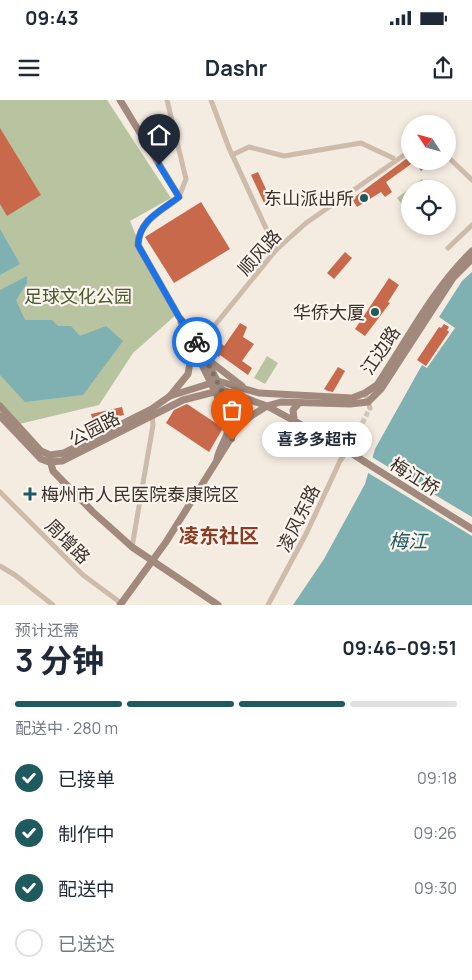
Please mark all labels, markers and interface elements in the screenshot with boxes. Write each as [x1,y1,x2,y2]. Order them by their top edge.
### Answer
text: 09:43 [25,5,78,31]
text: Dashr [205,53,267,83]
icon: menu [15,54,43,82]
icon: share [429,54,457,82]
pin [138,114,180,165]
north arrow [401,115,456,170]
map controls [401,115,456,235]
icon: home [145,121,173,149]
button: locate [401,180,456,235]
place label: 东山派出所 [264,186,354,210]
marker: 东山派出所 [358,192,370,204]
street label: 顺风路 [232,224,286,280]
park label: 足球文化公园 [24,284,132,308]
place label: 华侨大厦 [293,300,365,324]
marker: 华侨大厦 [369,306,381,318]
courier [172,317,222,367]
street label: 江边路 [355,321,405,379]
icon: bike [183,328,211,356]
pin [211,389,253,440]
icon: bag [218,396,246,424]
street label: 公园路 [64,405,124,451]
callout: 喜多多超市 [262,422,372,458]
text: 喜多多超市 [277,428,357,450]
street label: 梅江桥 [386,452,444,500]
street label: 凌风东路 [271,480,325,556]
place label: 梅州市人民医院泰康院区 [41,482,239,506]
marker: 梅州市人民医院泰康院区 [23,487,37,501]
street label: 周增路 [40,513,96,569]
district label: 凌东社区 [179,522,259,549]
water label: 梅江 [389,528,429,554]
text: 预计还需 [15,619,79,641]
text: 09:46–09:51 [342,635,457,661]
text: 3 分钟 [15,638,104,682]
text: 配送中 · 280 m [15,717,118,739]
icon: check [15,764,43,792]
text: 已接单 [58,766,115,792]
text: 09:18 [417,767,457,789]
icon: check [15,819,43,847]
text: 制作中 [58,821,115,847]
text: 09:26 [413,822,457,844]
icon: check [15,874,43,902]
text: 配送中 [58,876,115,902]
text: 09:30 [414,877,457,899]
text: 已送达 [58,931,115,957]

